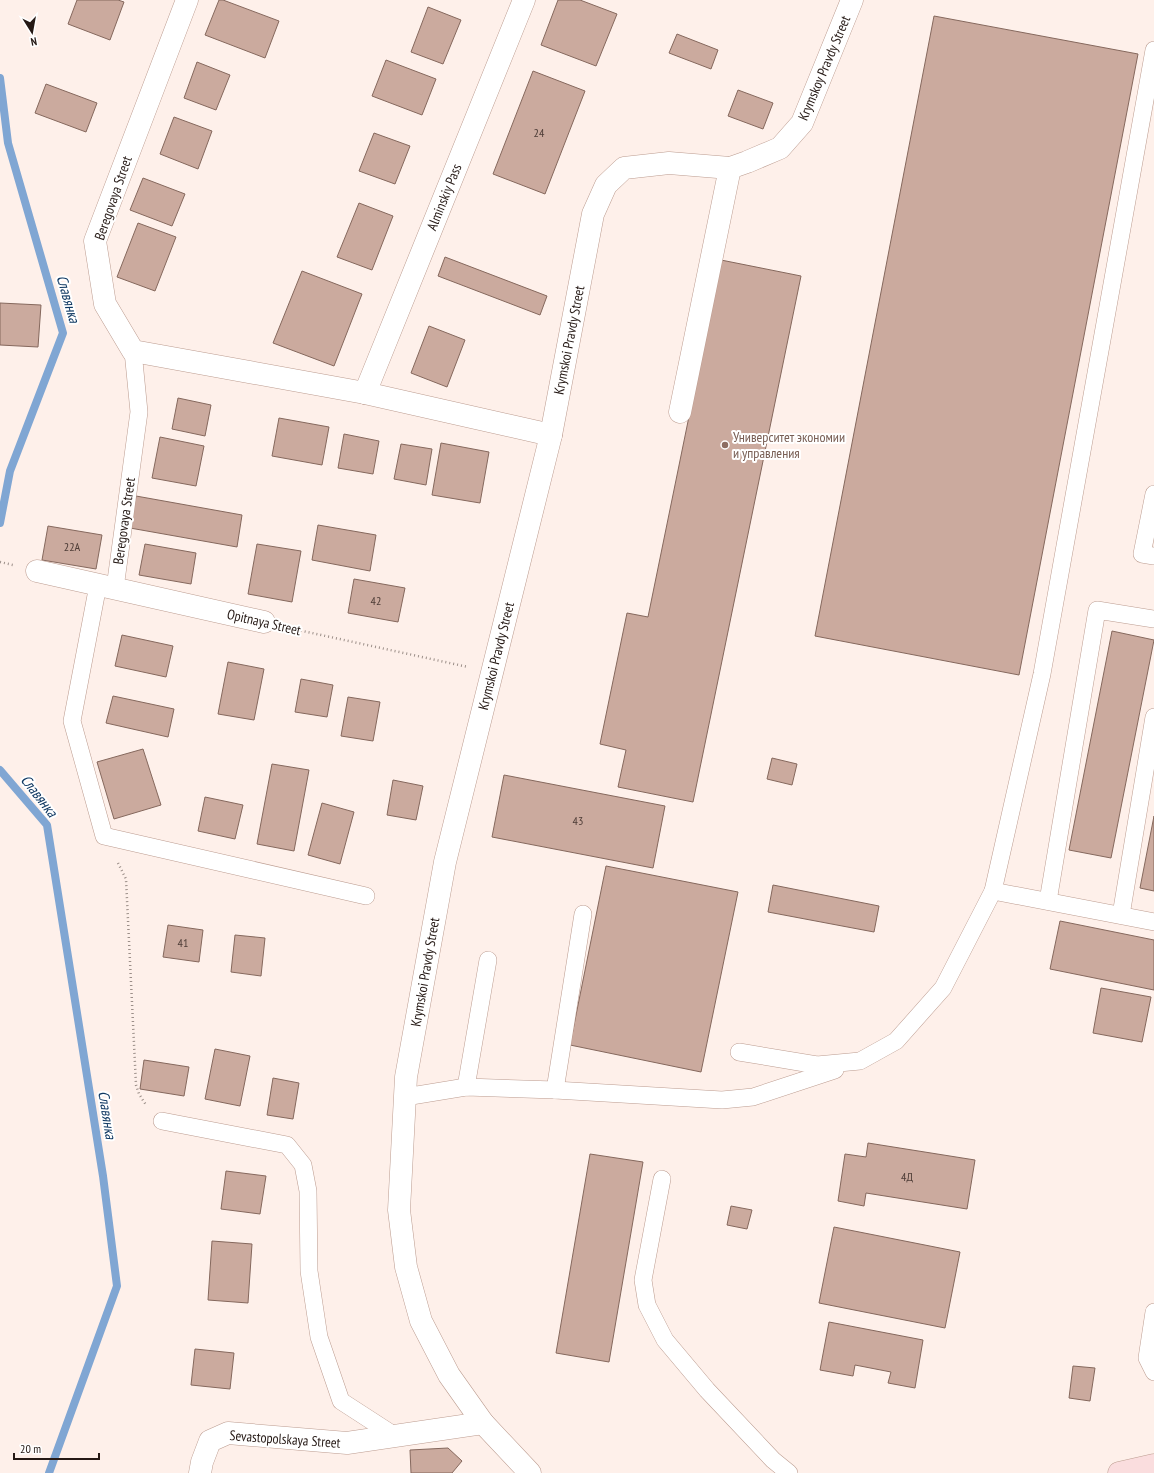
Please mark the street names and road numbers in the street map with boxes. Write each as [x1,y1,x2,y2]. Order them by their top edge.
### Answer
street label: Krymskoy Pravdy Street [794,13,854,123]
street label: Beregovaya Street [90,153,136,242]
street label: Alminskiy Pass [423,161,466,233]
street label: Krymskoi Pravdy Street [550,284,588,396]
street label: Beregovaya Street [109,476,139,566]
street label: Krymskoi Pravdy Street [474,600,518,712]
street label: Opitnaya Street [225,605,303,639]
street label: Krymskoi Pravdy Street [407,916,443,1028]
street label: Sevastopolskaya Street [229,1426,341,1452]

